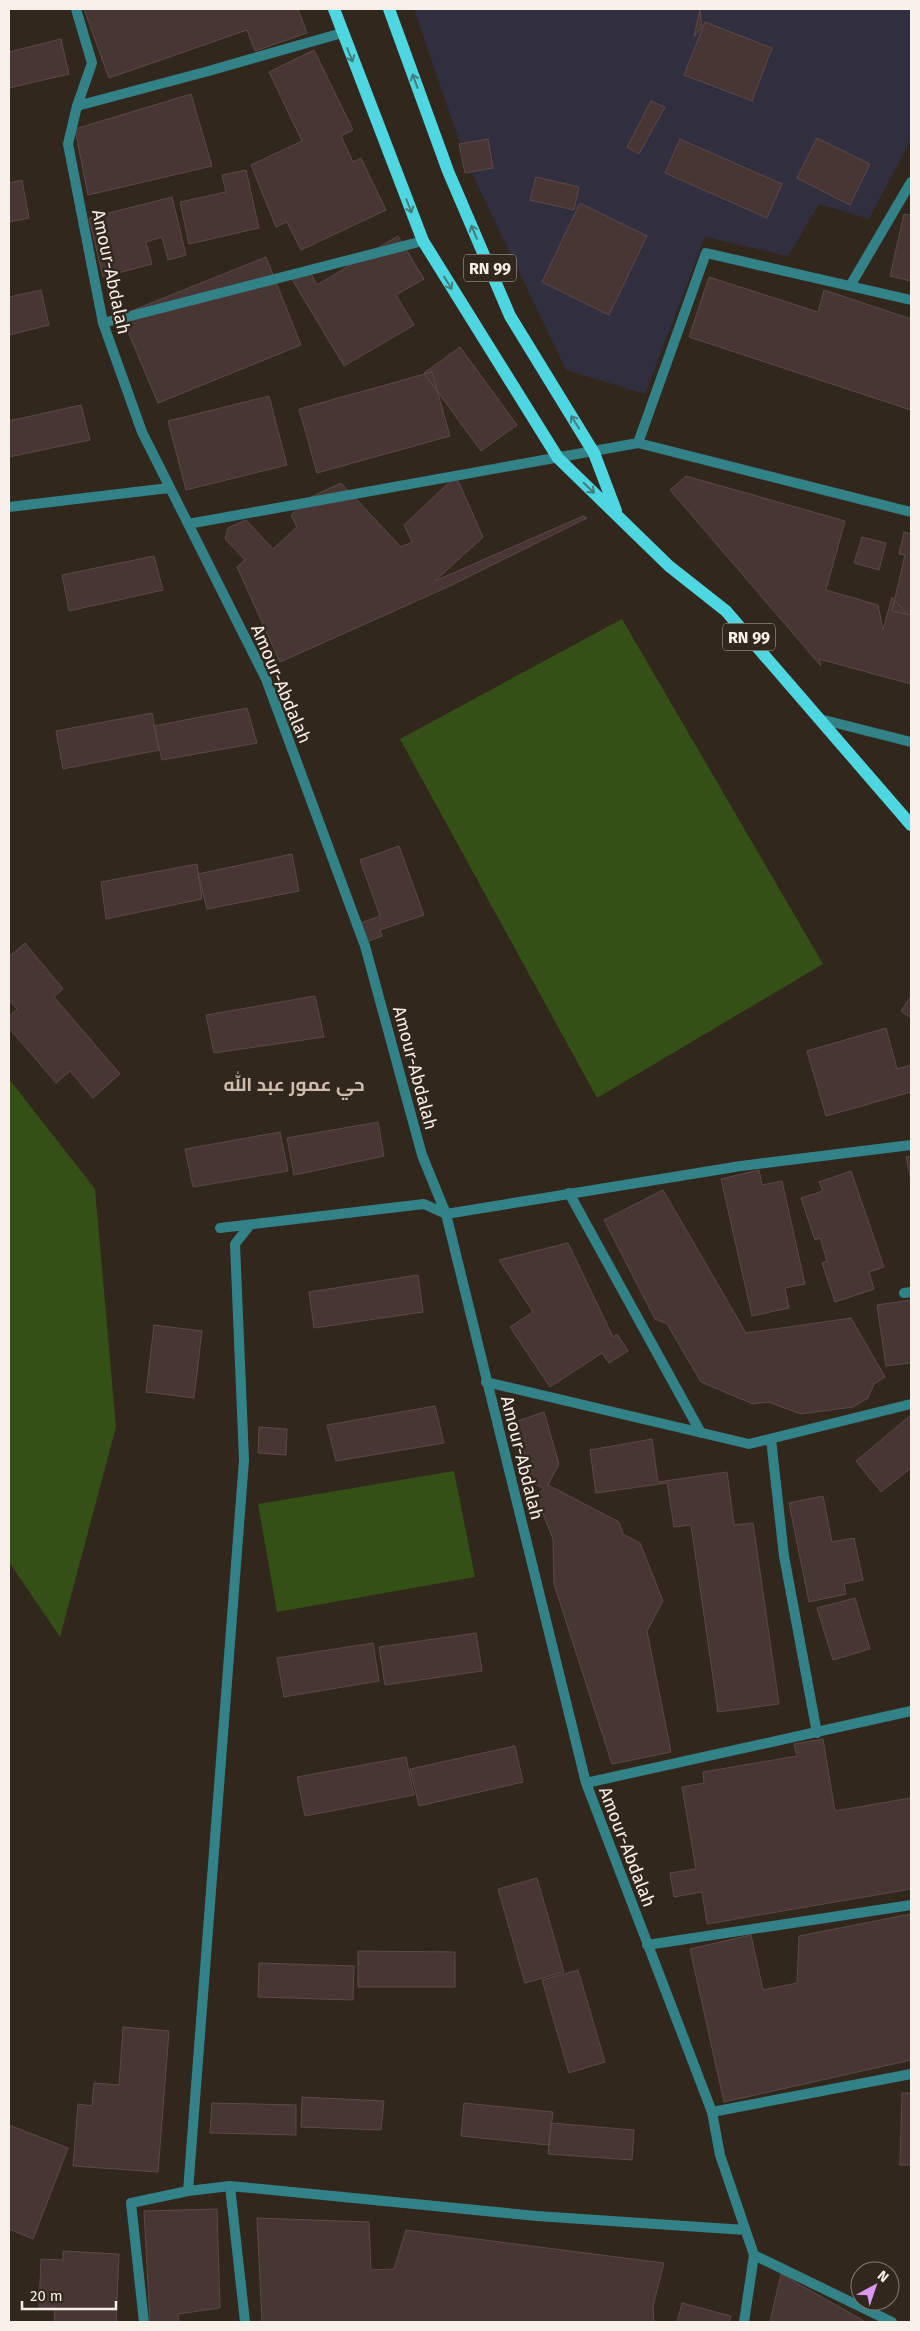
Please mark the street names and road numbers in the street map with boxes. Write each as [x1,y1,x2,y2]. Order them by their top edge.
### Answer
street label: Amour-Abdalah [87,208,135,336]
road number: RN 99 [464,254,516,282]
street label: Amour-Abdalah [246,621,316,747]
road number: RN 99 [723,624,775,650]
street label: Amour-Abdalah [388,1004,442,1132]
street label: Amour-Abdalah [496,1394,548,1522]
street label: Amour-Abdalah [594,1784,660,1910]

